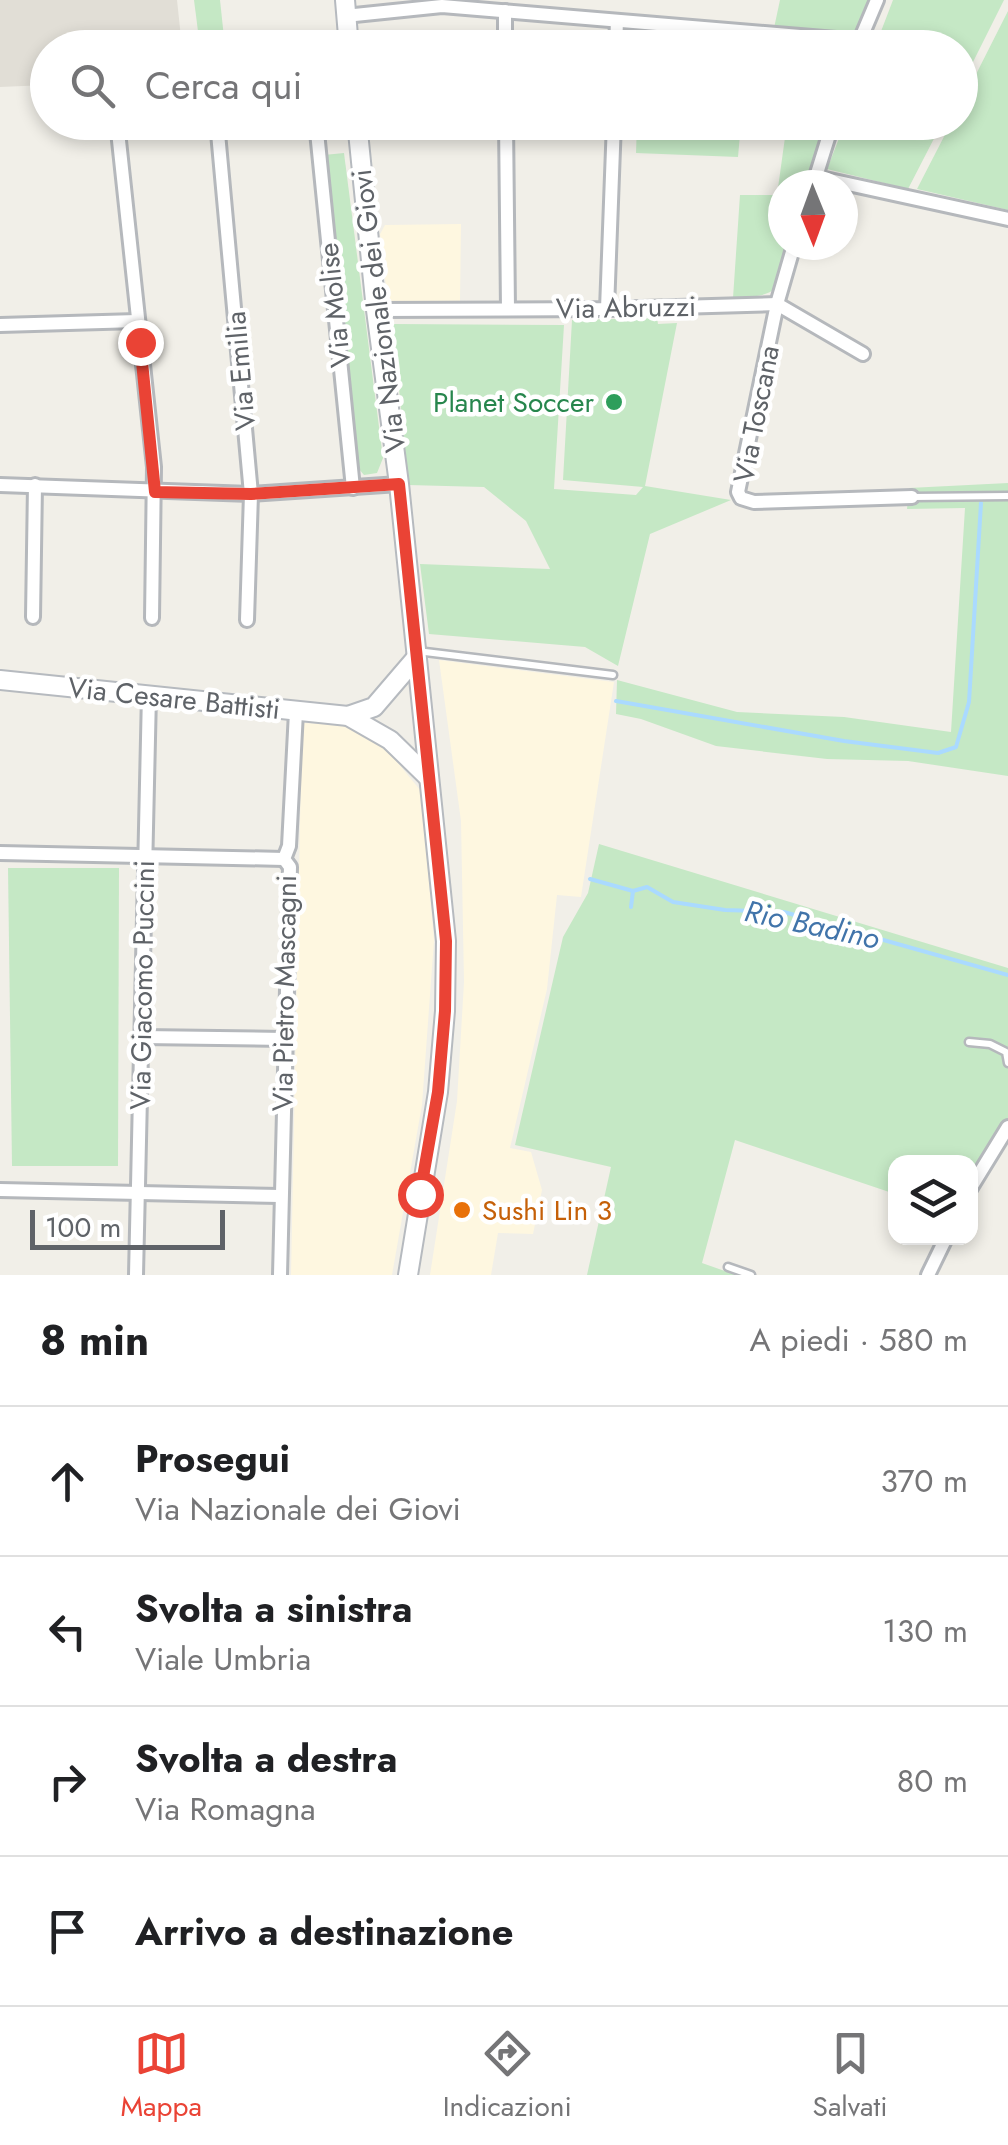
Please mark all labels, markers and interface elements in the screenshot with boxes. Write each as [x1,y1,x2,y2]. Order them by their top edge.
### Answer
search box [30,30,978,140]
icon: search [65,58,120,113]
text: Cerca qui [145,58,302,113]
street label: Via Nazionale dei Giovi [341,167,416,455]
north arrow [768,170,858,260]
street label: Via Molise [308,241,361,369]
street label: Via Abruzzi [556,286,696,329]
street label: Via Emilia [215,310,266,432]
route end [118,320,164,366]
street label: Via Toscana [723,342,790,486]
place label: Planet Soccer [433,382,594,423]
marker: Planet Soccer [603,391,625,413]
street label: Via Cesare Battisti [66,667,282,730]
street label: Via Giacomo Puccini [120,860,165,1110]
street label: Via Pietro Mascagni [262,874,307,1112]
water label: Rio Badino [741,889,884,960]
map controls [888,1155,978,1245]
button: layers [888,1155,978,1245]
route start [398,1172,444,1218]
place label: Sushi Lin 3 [482,1190,612,1231]
marker: Sushi Lin 3 [451,1199,473,1221]
scale bar [30,1205,225,1250]
text: 100 m [45,1207,121,1248]
text: 8 min [40,1310,149,1371]
text: A piedi · 580 m [750,1317,968,1363]
text: Prosegui [135,1431,290,1486]
icon: ahead [40,1454,95,1509]
text: 370 m [880,1458,968,1504]
text: Via Nazionale dei Giovi [135,1486,461,1532]
text: Svolta a sinistra [135,1581,412,1636]
icon: left [40,1604,95,1659]
text: 130 m [882,1608,968,1654]
text: Viale Umbria [135,1636,311,1682]
text: Svolta a destra [135,1731,397,1786]
icon: right [40,1754,95,1809]
text: 80 m [897,1758,968,1804]
text: Via Romagna [135,1786,316,1832]
icon: arrive [40,1904,95,1959]
text: Arrivo a destinazione [135,1904,514,1959]
tab: Mappa [120,2026,202,2127]
tab: Indicazioni [443,2026,572,2127]
tab: Salvati [813,2026,888,2127]

